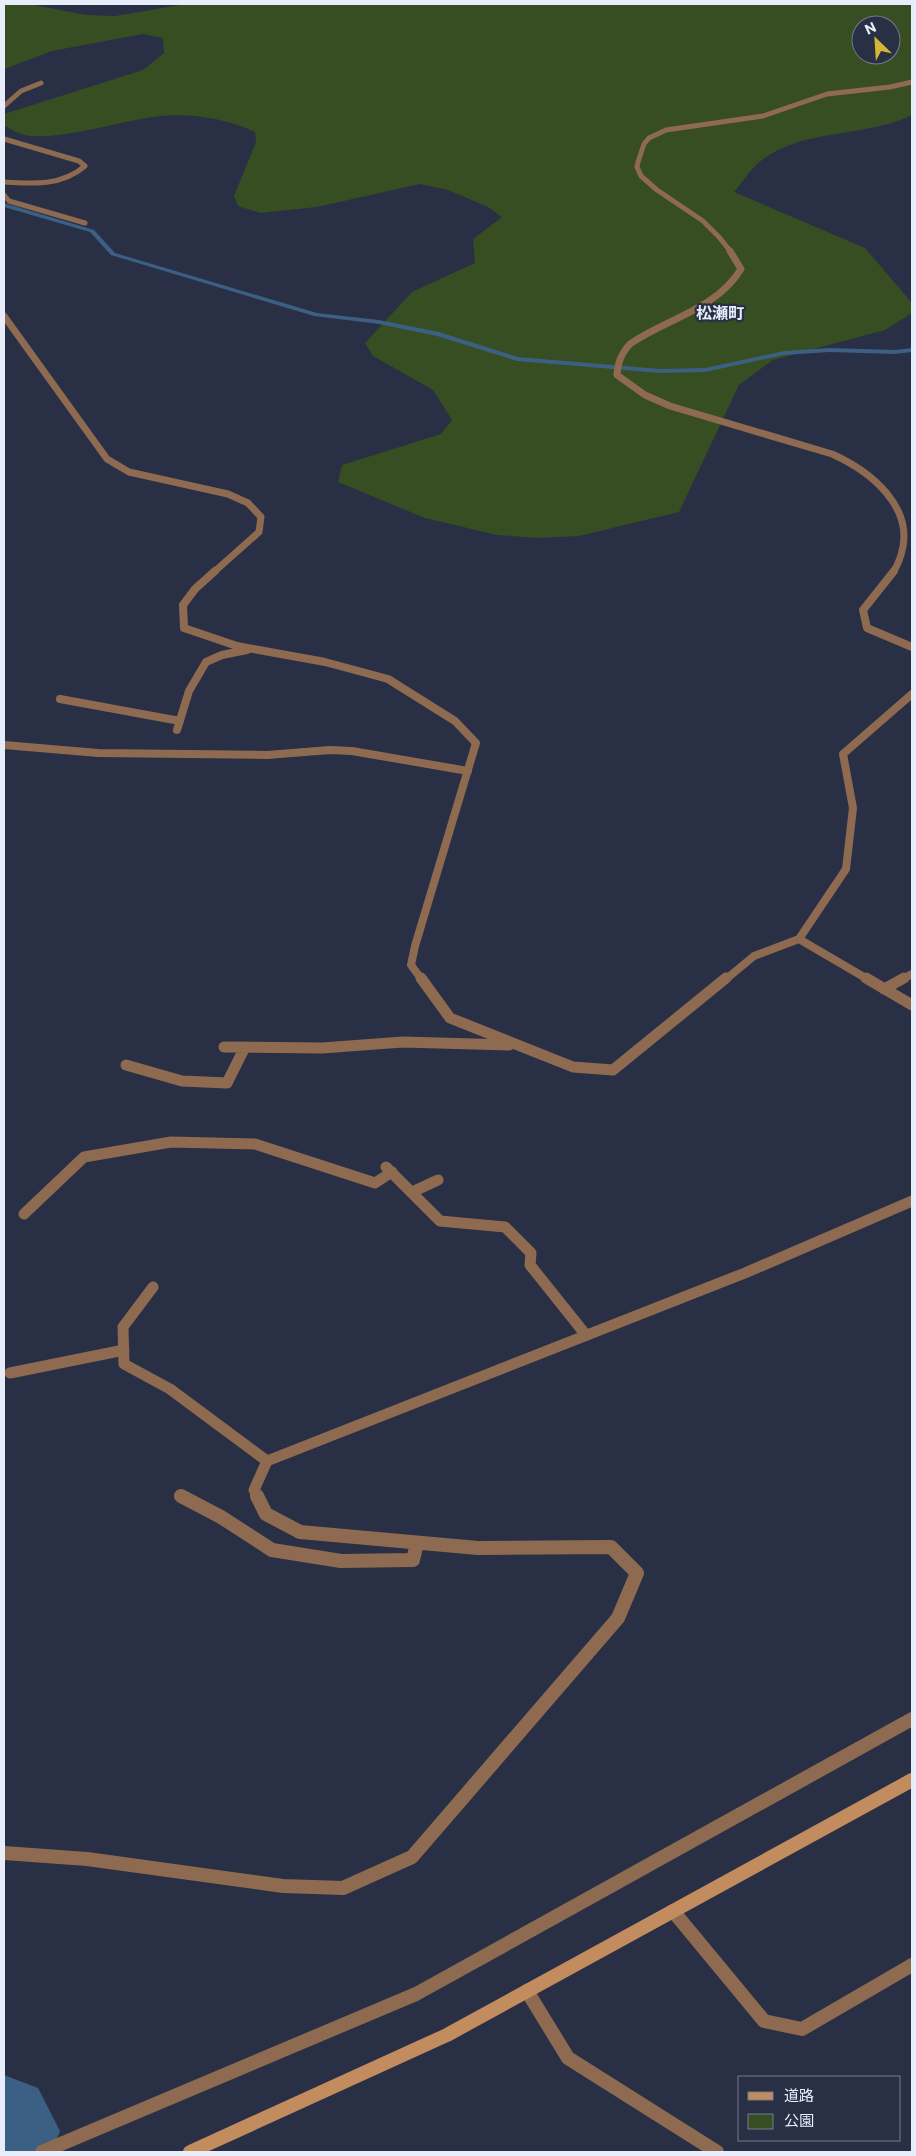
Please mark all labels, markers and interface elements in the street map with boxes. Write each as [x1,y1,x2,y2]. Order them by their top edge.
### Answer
north arrow [851,15,901,65]
text: N [862,18,879,38]
district label: 松瀬町 [696,303,744,322]
legend [738,2076,901,2141]
text: 道路 [784,2086,814,2104]
text: 公園 [784,2111,814,2129]

